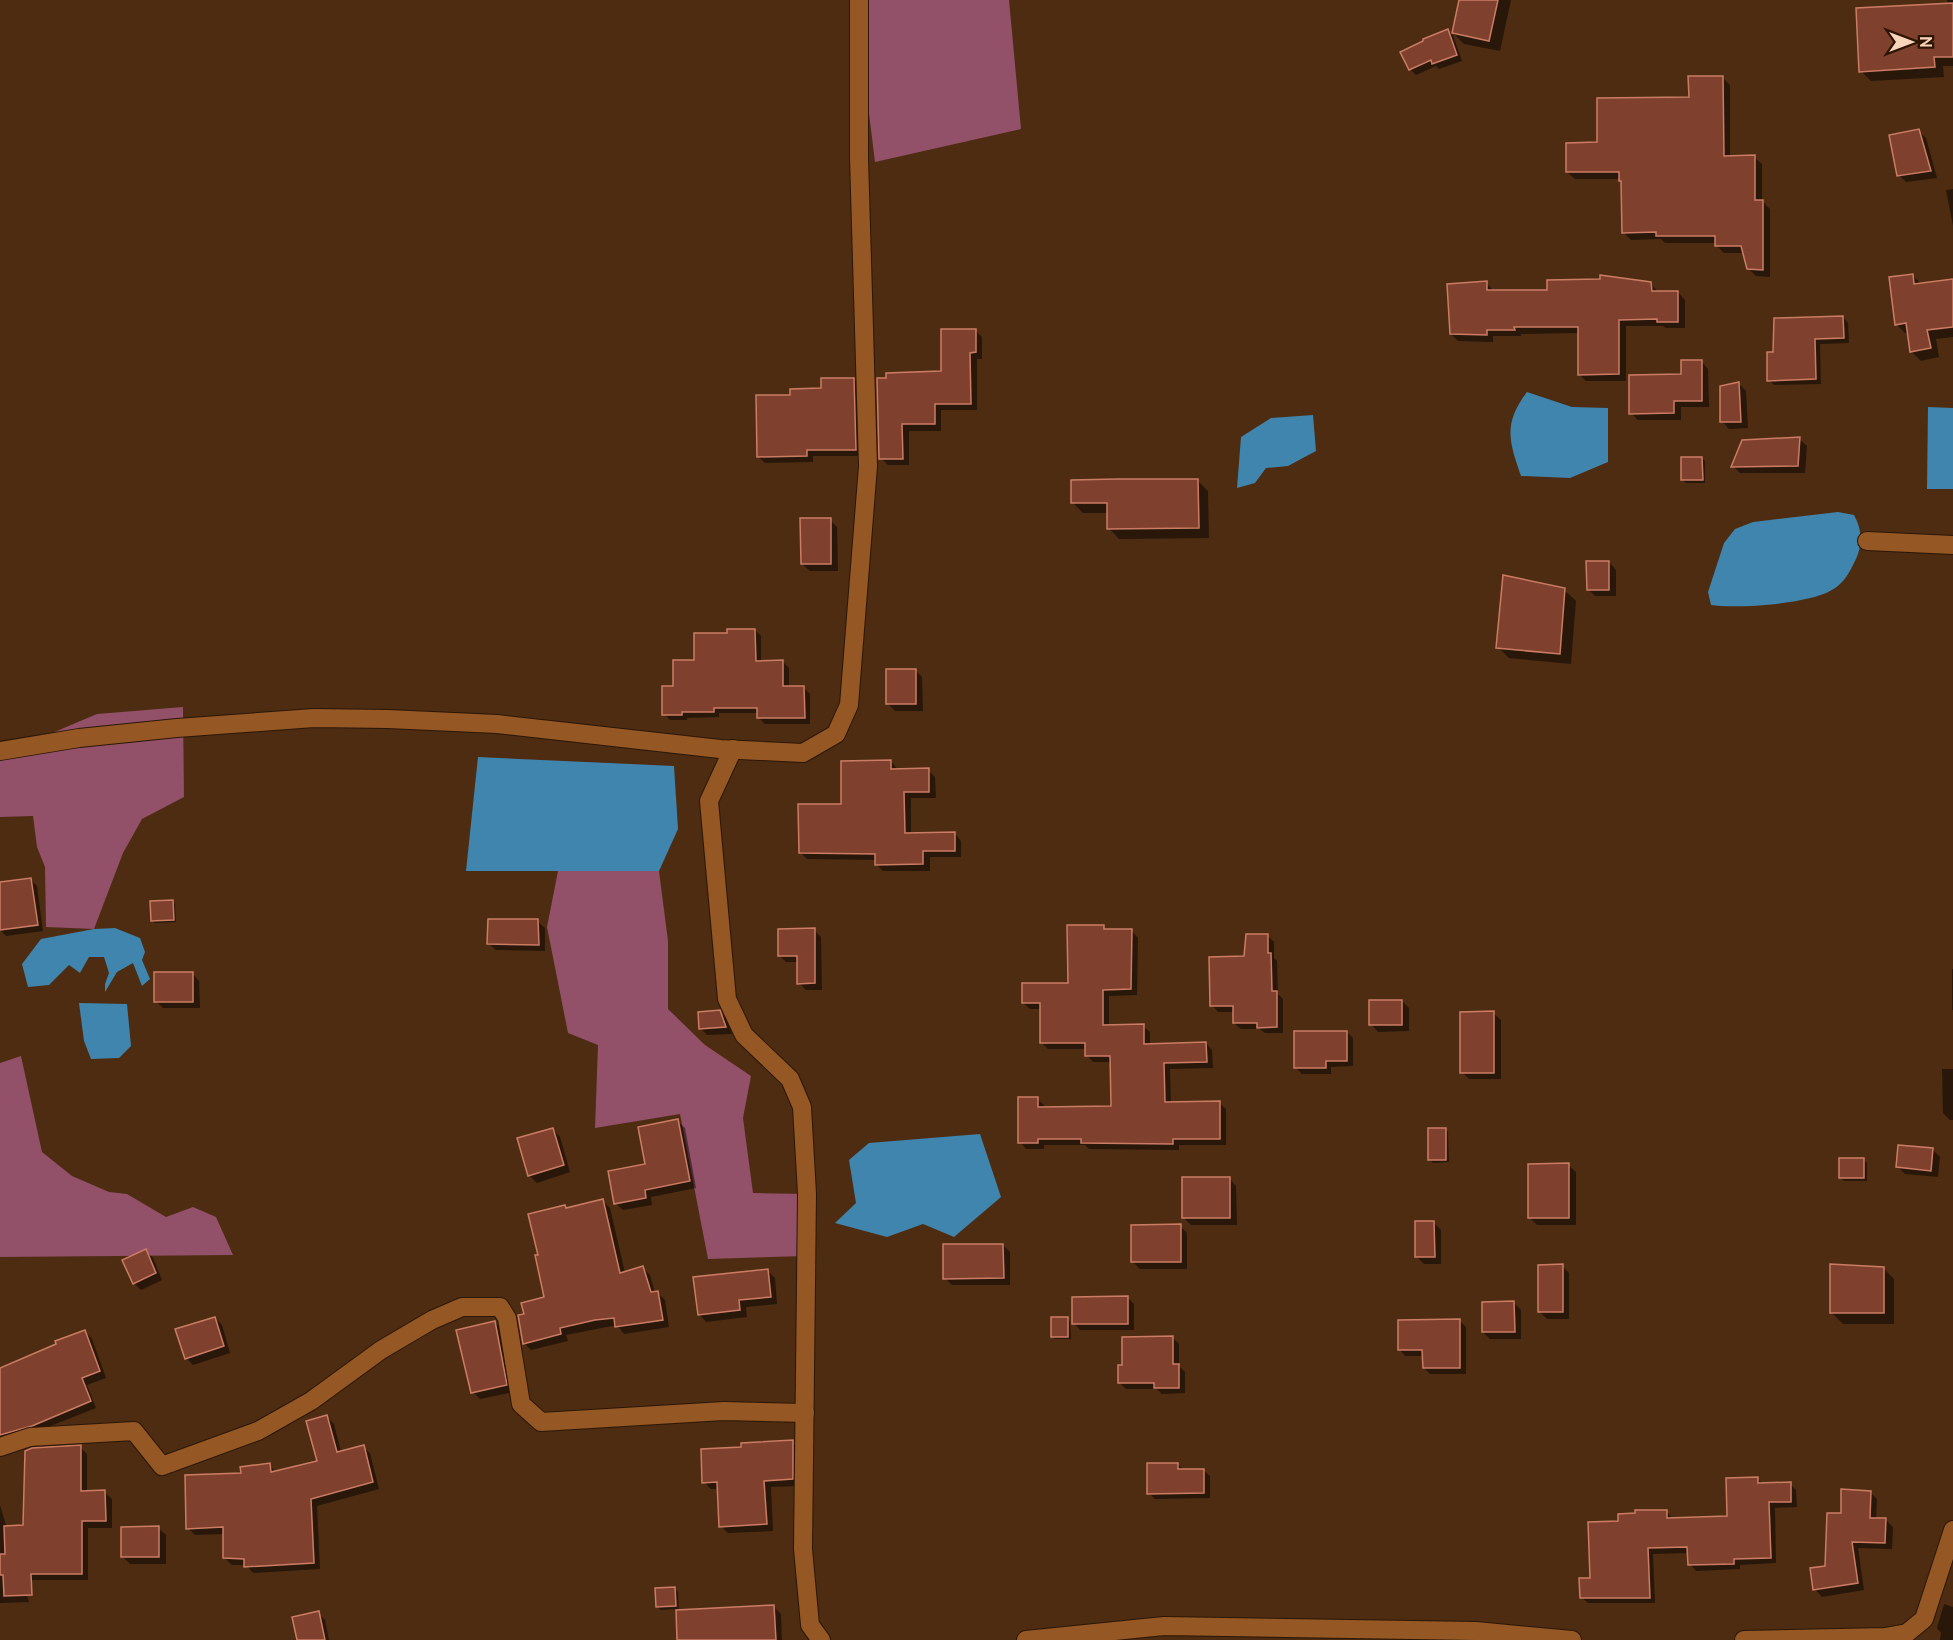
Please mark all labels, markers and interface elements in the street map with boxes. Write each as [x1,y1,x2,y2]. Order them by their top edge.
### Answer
north arrow [1881,12,1941,72]
text: N [1917,36,1935,48]

